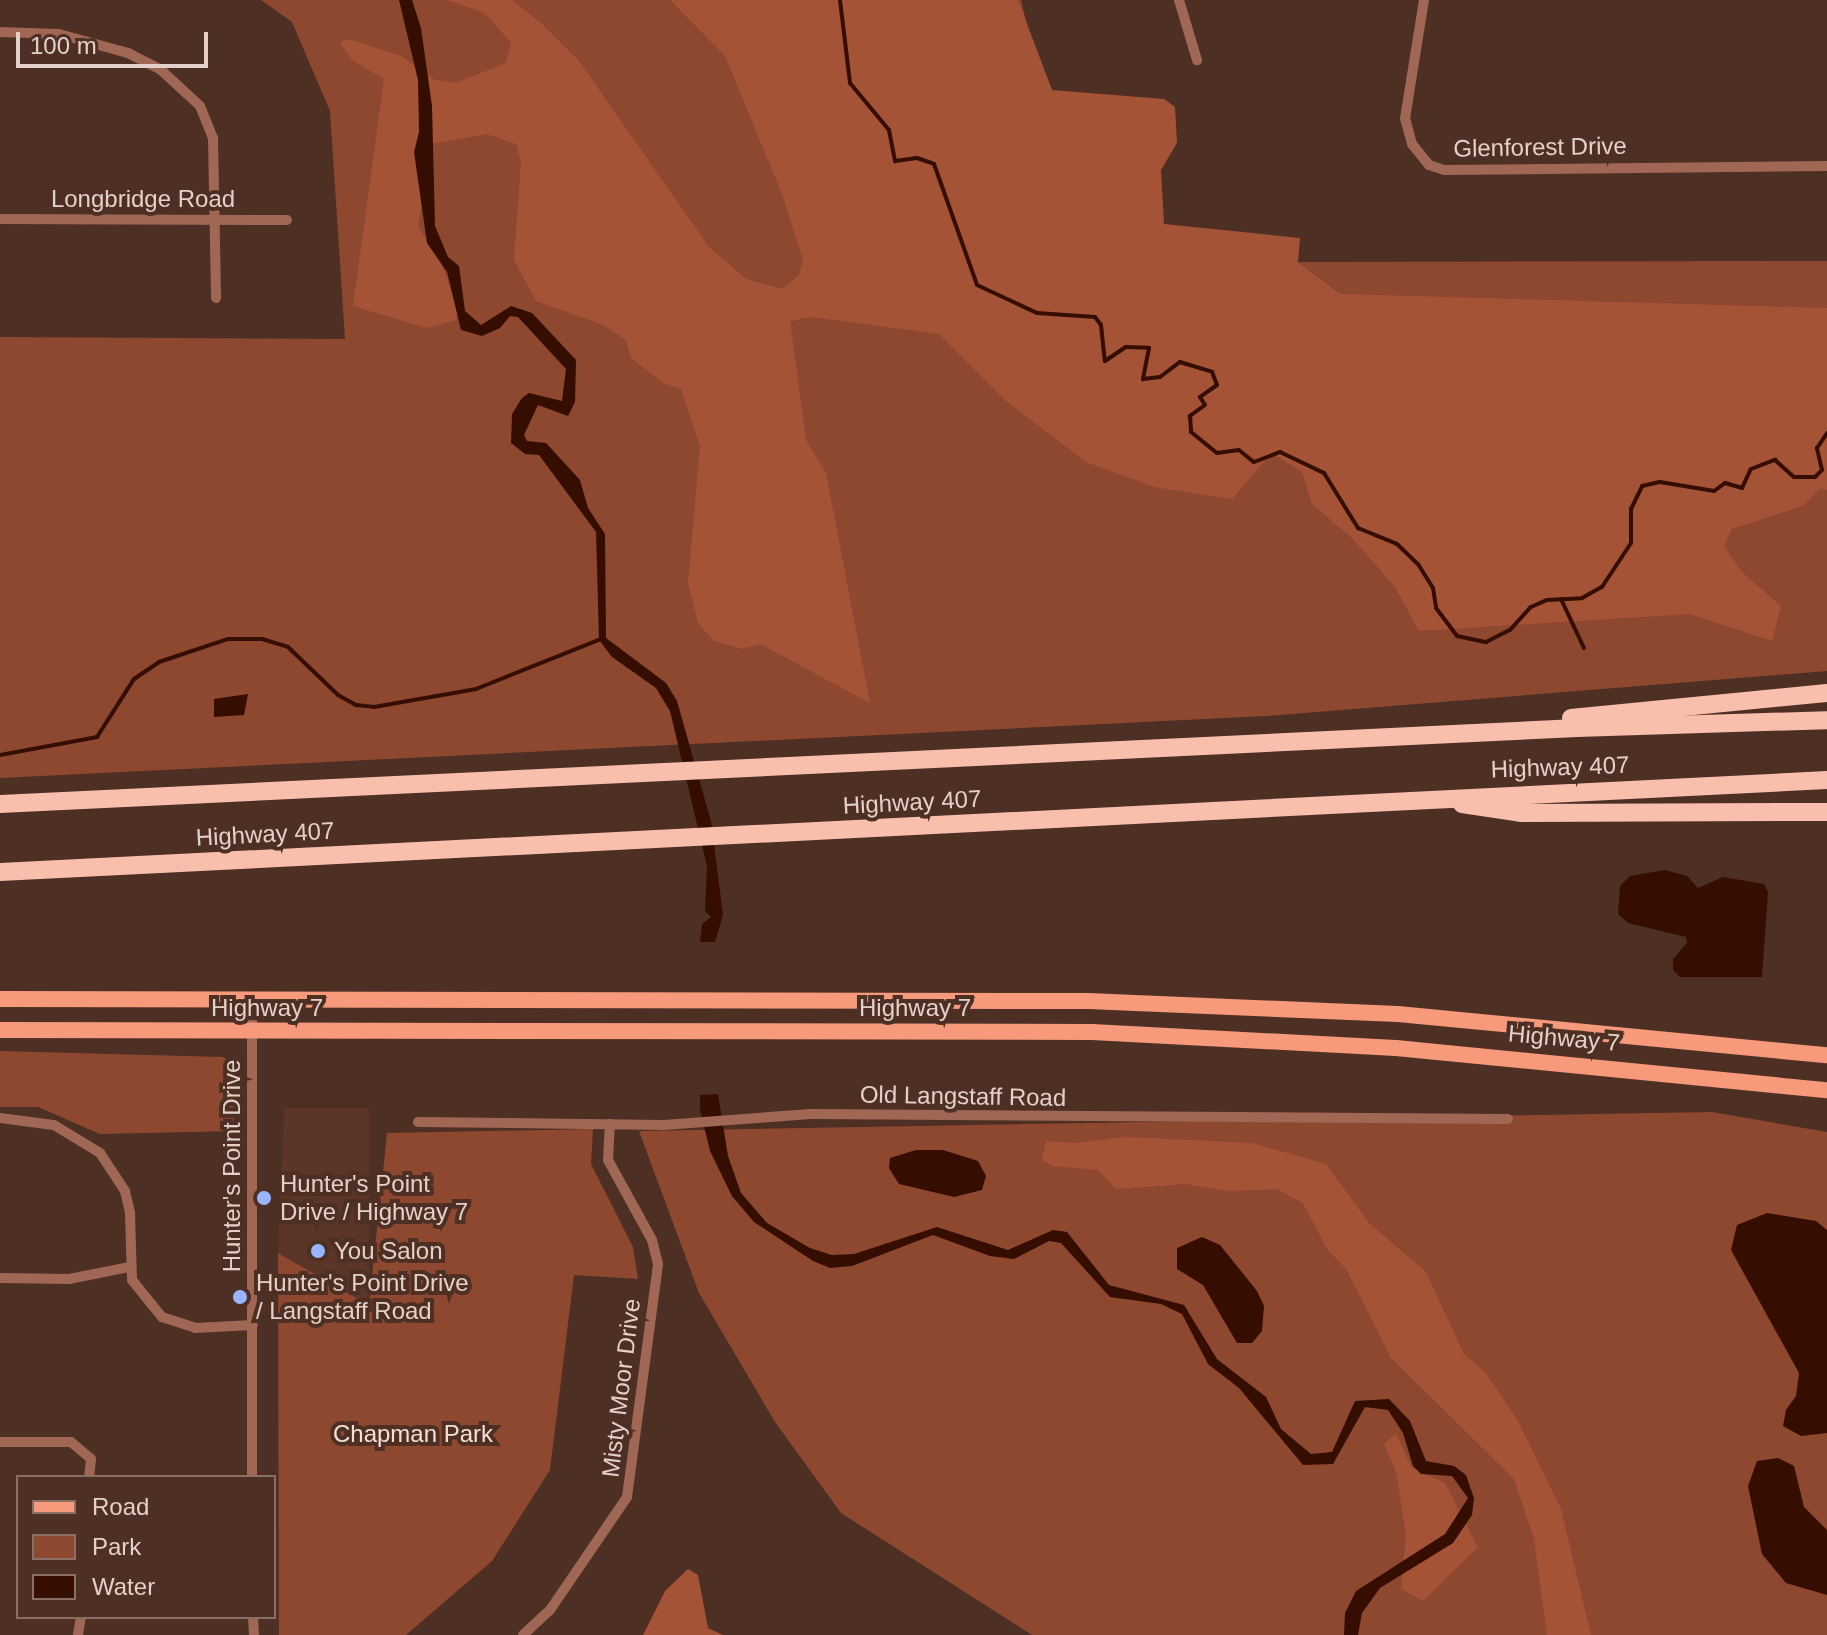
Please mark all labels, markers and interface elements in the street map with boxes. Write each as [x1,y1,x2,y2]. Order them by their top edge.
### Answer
scale bar [20,16,212,66]
text: 100 m [30,32,97,59]
street label: Glenforest Drive [1453,131,1627,163]
street label: Longbridge Road [51,185,235,213]
street label: Highway 407 [1490,750,1630,784]
street label: Highway 407 [842,784,982,820]
street label: Highway 407 [195,816,335,852]
street label: Highway 7 [211,994,323,1022]
street label: Highway 7 [859,994,971,1022]
street label: Highway 7 [1507,1019,1621,1057]
street label: Hunter's Point Drive [218,1060,246,1272]
street label: Old Langstaff Road [860,1080,1066,1112]
place label: Hunter's Point Drive / Highway 7 [280,1170,468,1226]
marker: Hunter's Point Drive / Highway 7 [255,1189,273,1207]
place label: You Salon [334,1237,443,1265]
marker: You Salon [309,1242,327,1260]
place label: Hunter's Point Drive / Langstaff Road [256,1269,469,1325]
marker: Hunter's Point Drive / Langstaff Road [231,1288,249,1306]
street label: Misty Moor Drive [596,1297,646,1479]
park label: Chapman Park [333,1420,493,1448]
legend [16,1475,276,1619]
text: Road [92,1493,149,1520]
text: Park [92,1533,141,1560]
text: Water [92,1573,155,1600]

